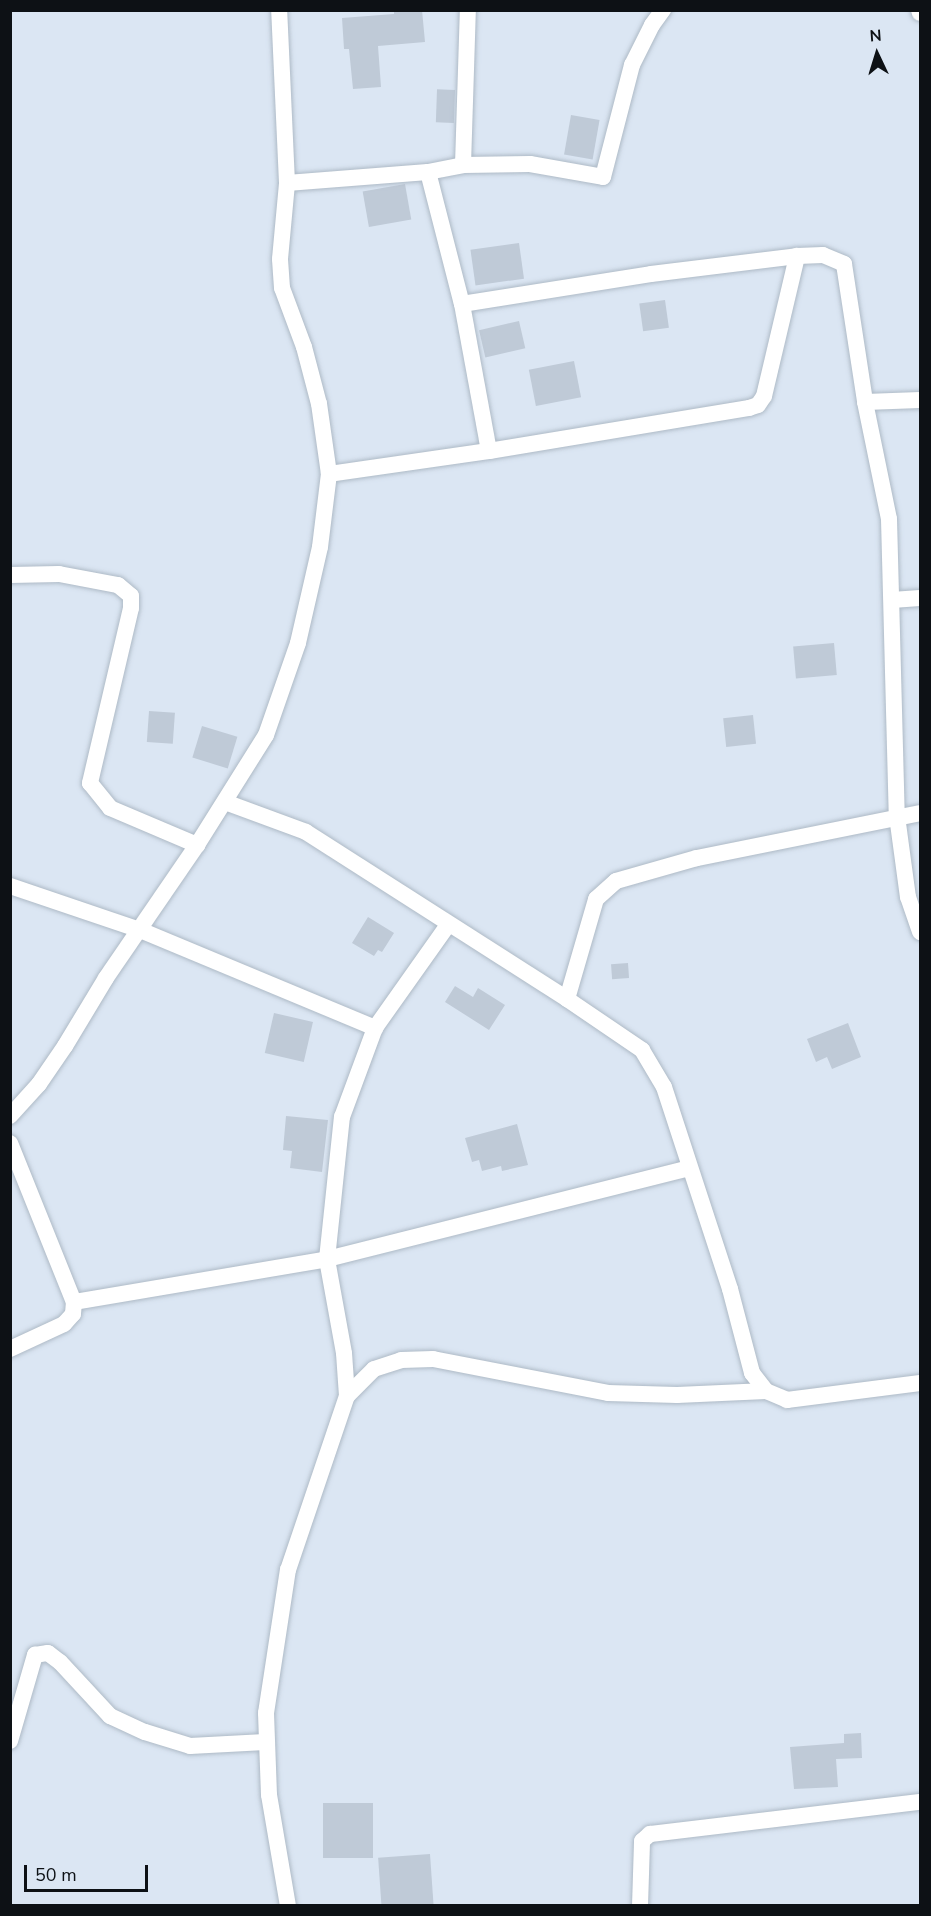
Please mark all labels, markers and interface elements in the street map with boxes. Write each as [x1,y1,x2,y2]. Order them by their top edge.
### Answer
north arrow [847,24,907,84]
text: N [869,25,882,47]
scale bar [27,1853,152,1891]
text: 50 m [35,1863,77,1887]

